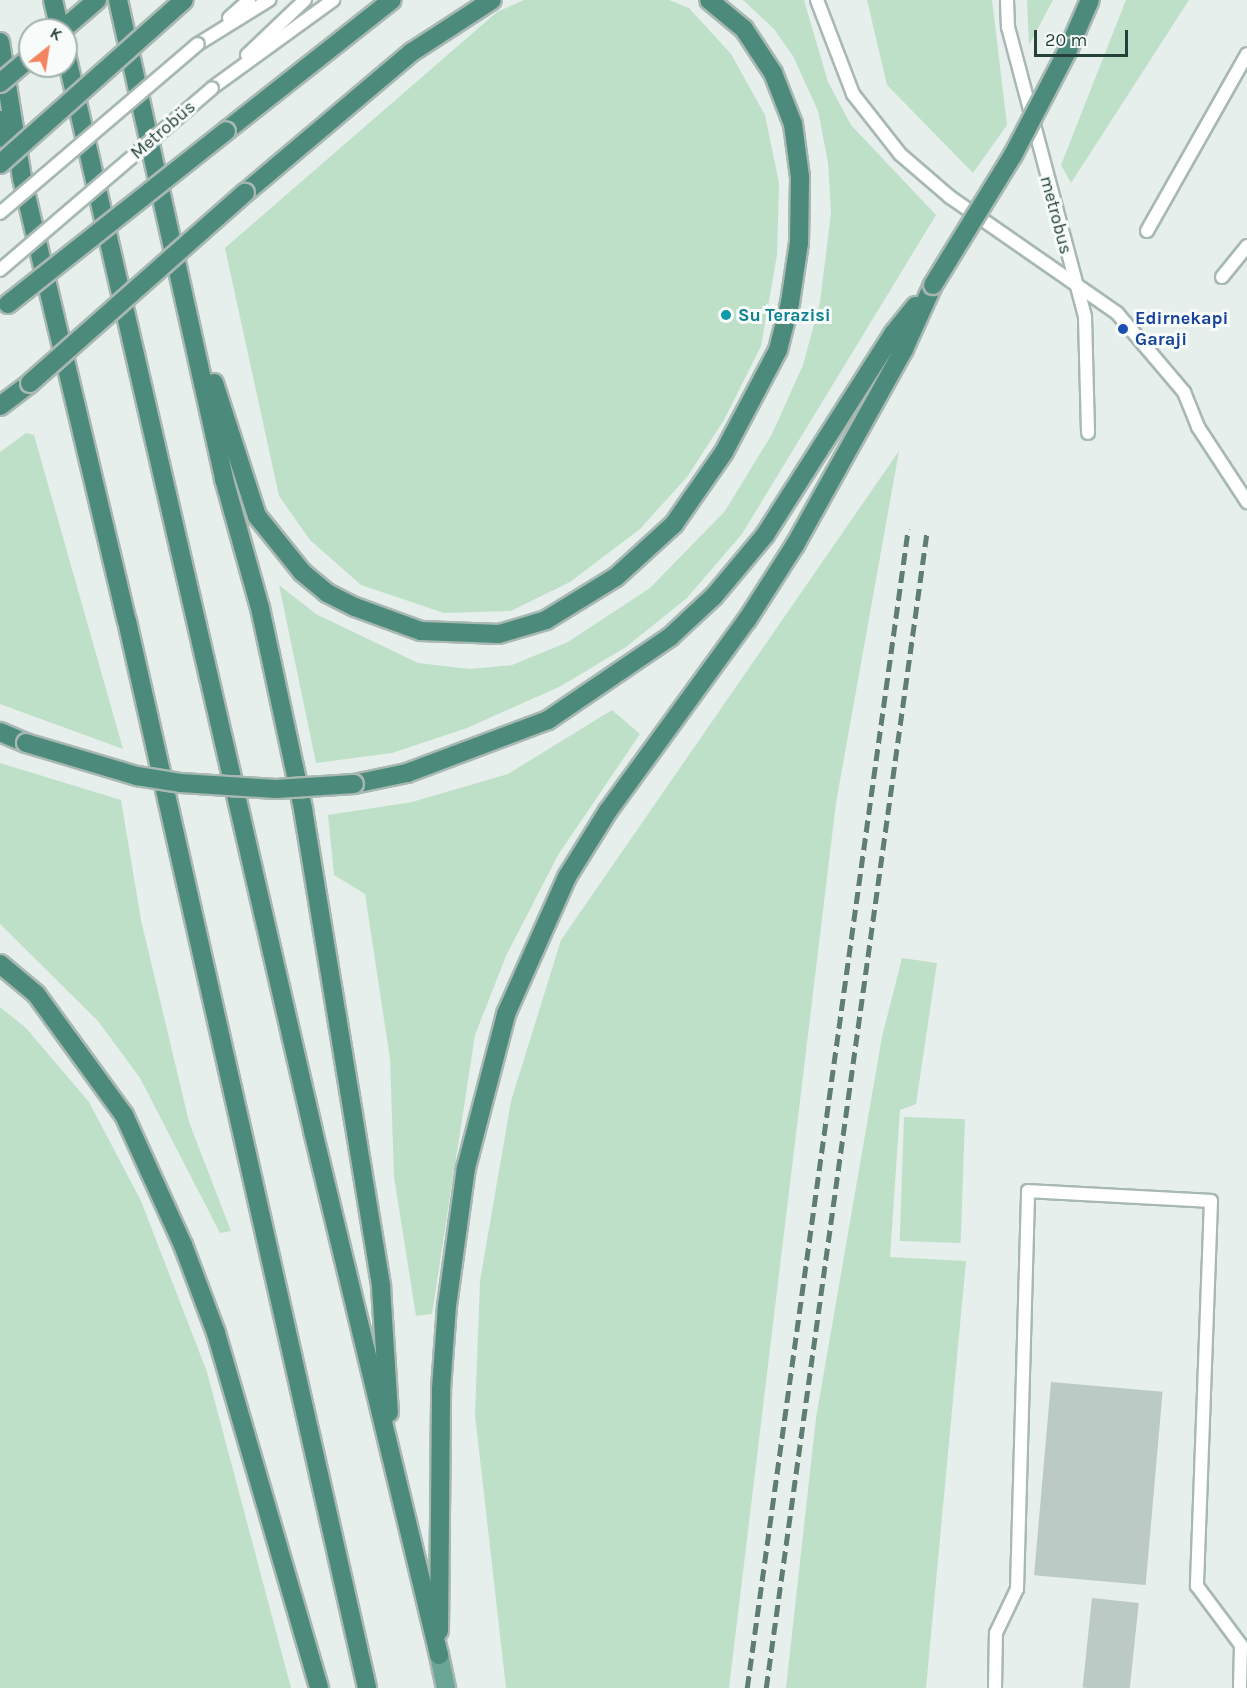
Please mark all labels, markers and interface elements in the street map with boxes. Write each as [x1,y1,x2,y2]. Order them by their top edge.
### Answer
north arrow [18,18,78,78]
scale bar [1037,18,1132,56]
text: K [47,23,66,45]
text: 20 m [1045,29,1087,51]
street label: Metrobüs [126,96,200,164]
street label: metrobus [1035,173,1077,257]
place label: Su Terazisi [738,304,831,326]
marker: Su Terazisi [719,308,733,322]
place label: Edirnekapi Garaji [1135,308,1228,350]
marker: Edirnekapi Garaji [1116,322,1130,336]

